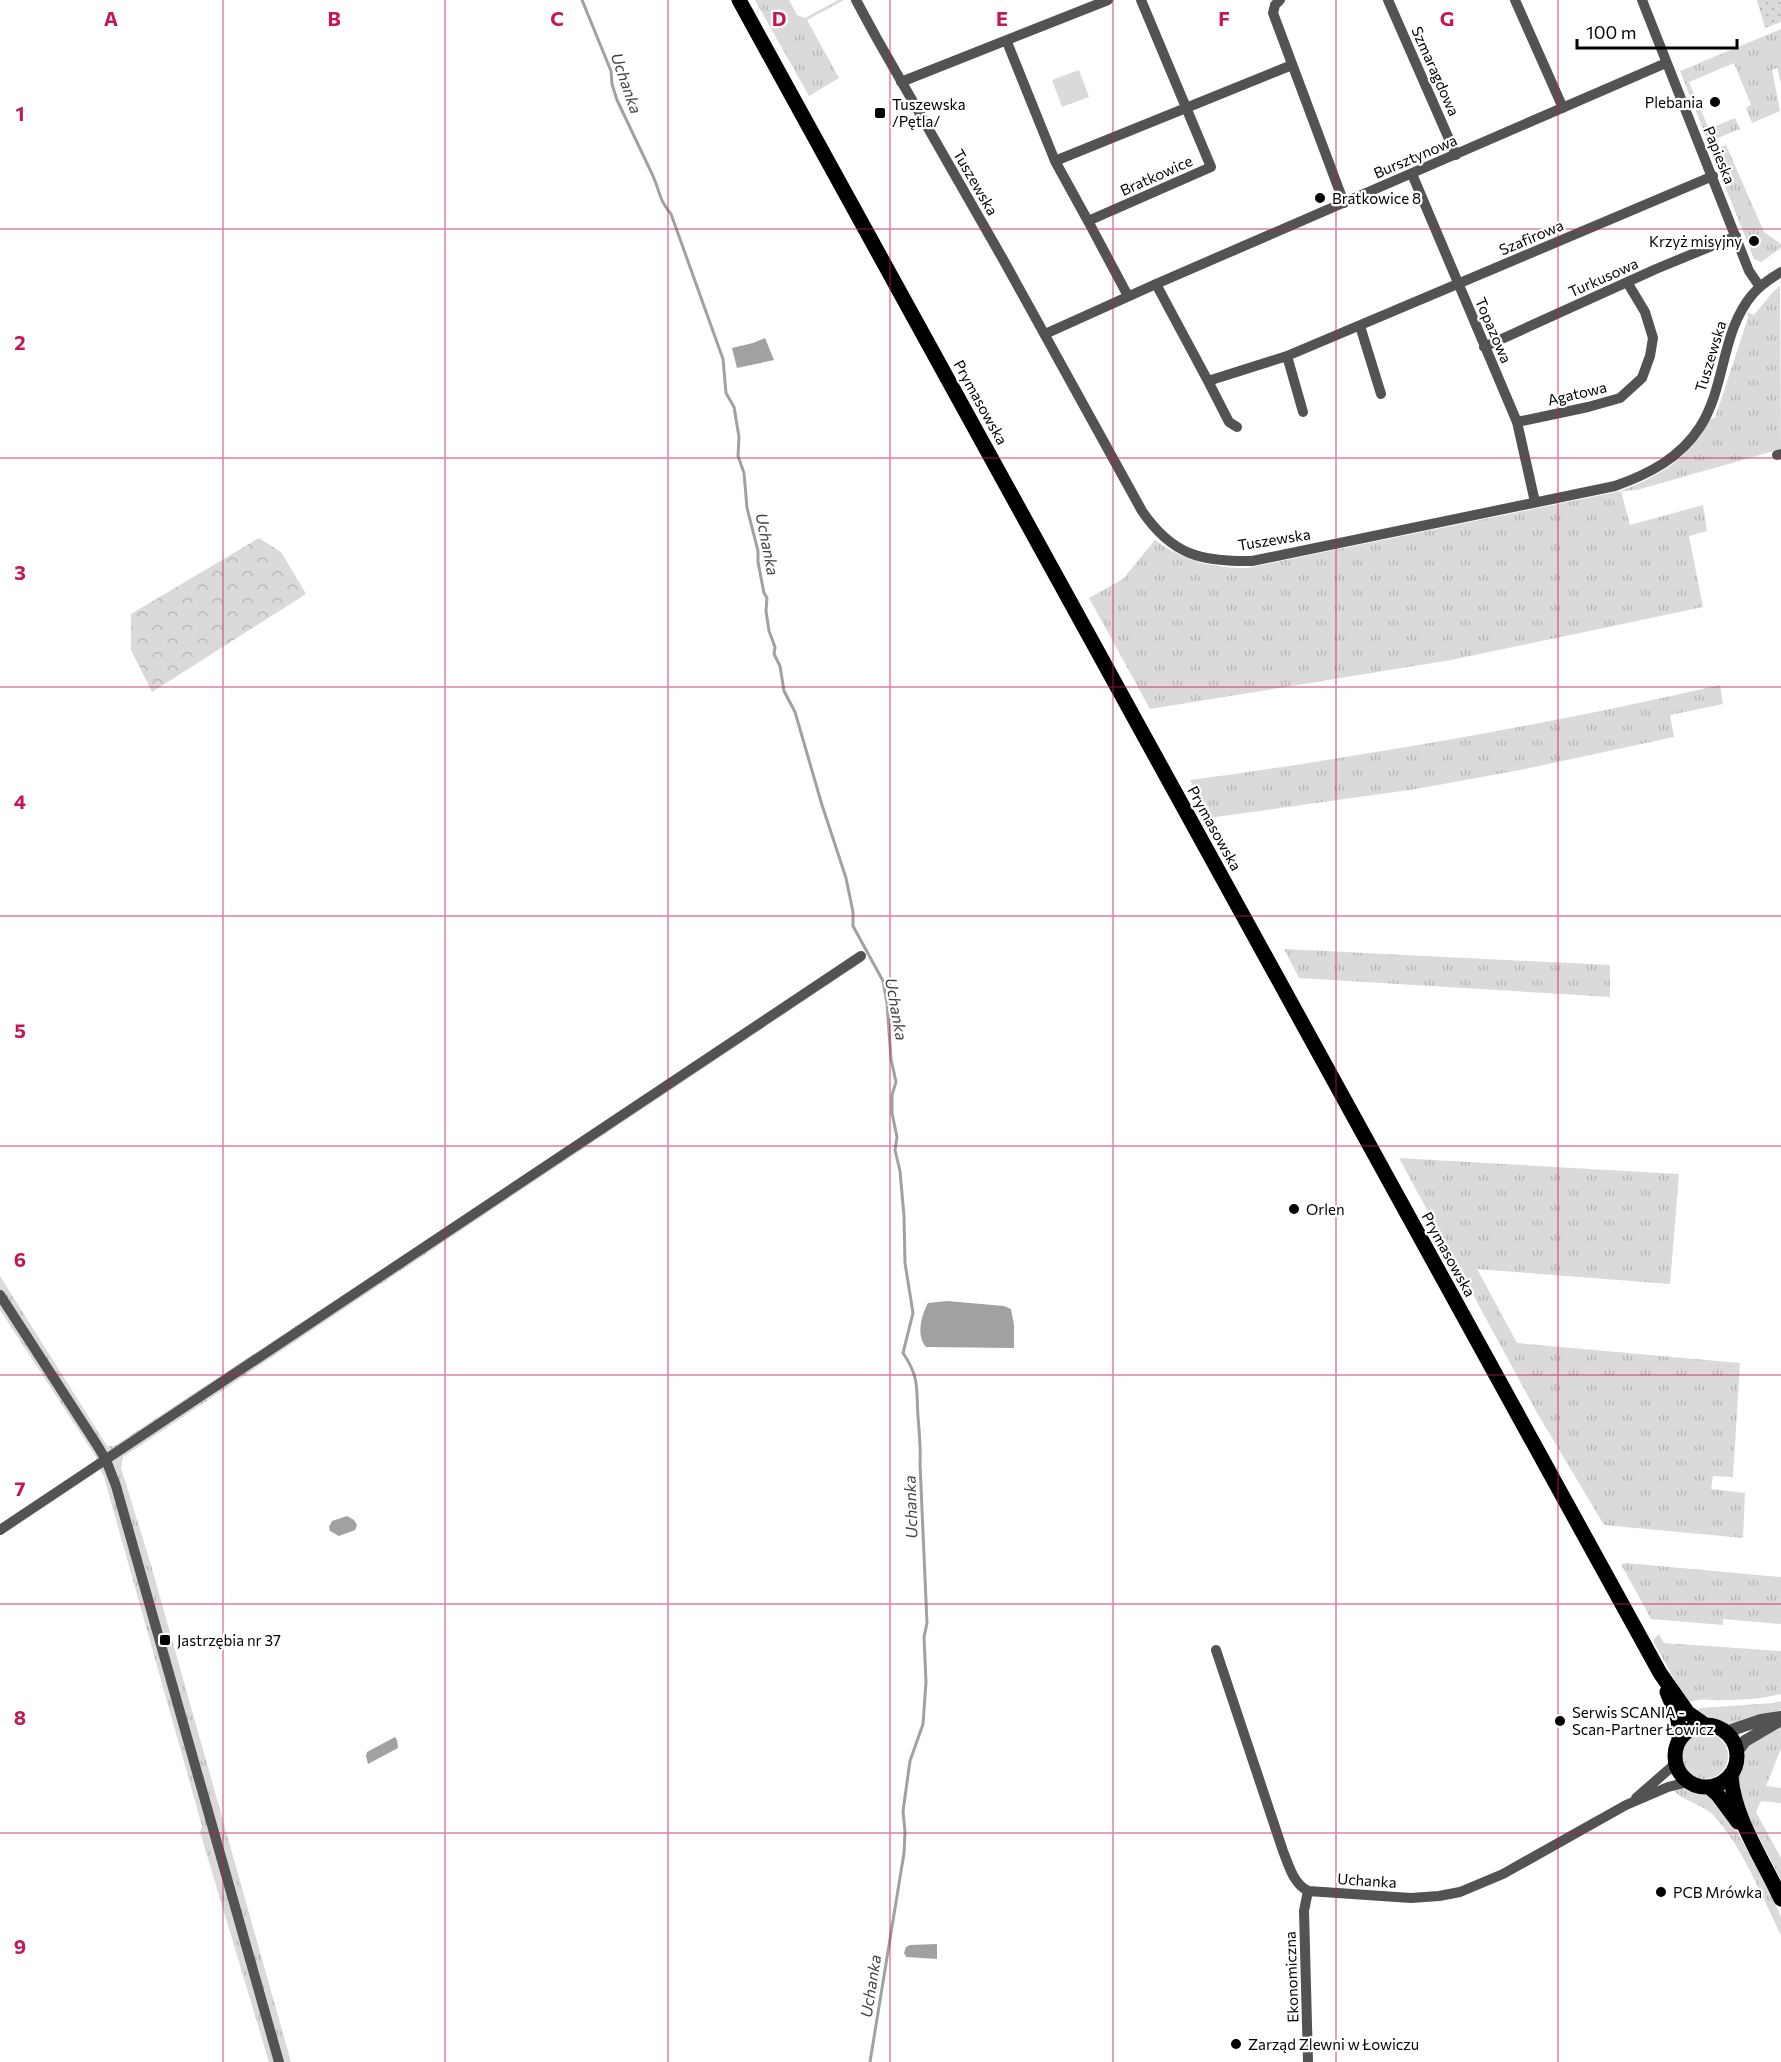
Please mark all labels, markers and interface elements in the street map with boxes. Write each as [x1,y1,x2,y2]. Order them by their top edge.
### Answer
text: A [104,6,118,30]
text: B [327,6,341,30]
text: C [550,6,564,30]
text: D [772,6,786,30]
text: E [996,6,1008,30]
text: F [1218,6,1230,30]
text: G [1440,6,1454,30]
scale bar [1577,12,1738,50]
text: 100 m [1586,21,1636,43]
street label: Szmaragdowa [1408,24,1464,118]
water label: Uchanka [608,50,646,116]
place label: Plebania [1645,93,1703,111]
place label: Tuszewska /Pętla/ [892,95,966,130]
marker: Plebania [1708,95,1722,109]
text: 1 [15,101,25,125]
marker: Tuszewska /Pętla/ [873,106,887,120]
street label: Papieska [1700,123,1740,187]
street label: Bursztynowa [1371,130,1459,182]
street label: Tuszewska [950,146,1002,218]
street label: Bratkowice [1117,151,1195,199]
place label: Bratkowice 8 [1332,189,1421,207]
marker: Bratkowice 8 [1313,191,1327,205]
street label: Szafirowa [1496,215,1566,259]
place label: Krzyż misyjny [1649,232,1742,250]
marker: Krzyż misyjny [1747,234,1761,248]
street label: Turkusowa [1565,254,1641,300]
street label: Topazowa [1472,294,1516,366]
street label: Tuszewska [1691,318,1729,394]
text: 2 [14,330,26,354]
street label: Prymasowska [950,356,1012,448]
street label: Agatowa [1546,377,1608,409]
water label: Uchanka [753,511,783,577]
street label: Tuszewska [1236,524,1312,554]
text: 3 [14,560,26,584]
street label: Prymasowska [1184,782,1246,874]
text: 4 [14,789,26,813]
water label: Uchanka [882,976,912,1042]
text: 5 [14,1018,26,1042]
place label: Orlen [1306,1200,1345,1218]
marker: Orlen [1287,1202,1301,1216]
street label: Prymasowska [1418,1208,1480,1300]
text: 6 [14,1247,26,1271]
water label: Uchanka [899,1475,921,1539]
text: 7 [15,1476,26,1500]
place label: Jastrzębia nr 37 [177,1631,281,1649]
marker: Jastrzębia nr 37 [158,1633,172,1647]
place label: Serwis SCANIA - Scan-Partner Łowicz [1572,1703,1714,1738]
text: 8 [14,1705,26,1729]
marker: Serwis SCANIA - Scan-Partner Łowicz [1553,1714,1567,1728]
street label: Uchanka [1337,1869,1397,1891]
place label: PCB Mrówka [1673,1883,1762,1901]
marker: PCB Mrówka [1654,1885,1668,1899]
street label: Ekonomiczna [1280,1931,1302,2023]
text: 9 [14,1934,26,1958]
water label: Uchanka [856,1953,884,2019]
place label: Zarząd Zlewni w Łowiczu [1248,2035,1419,2053]
marker: Zarząd Zlewni w Łowiczu [1229,2037,1243,2051]

